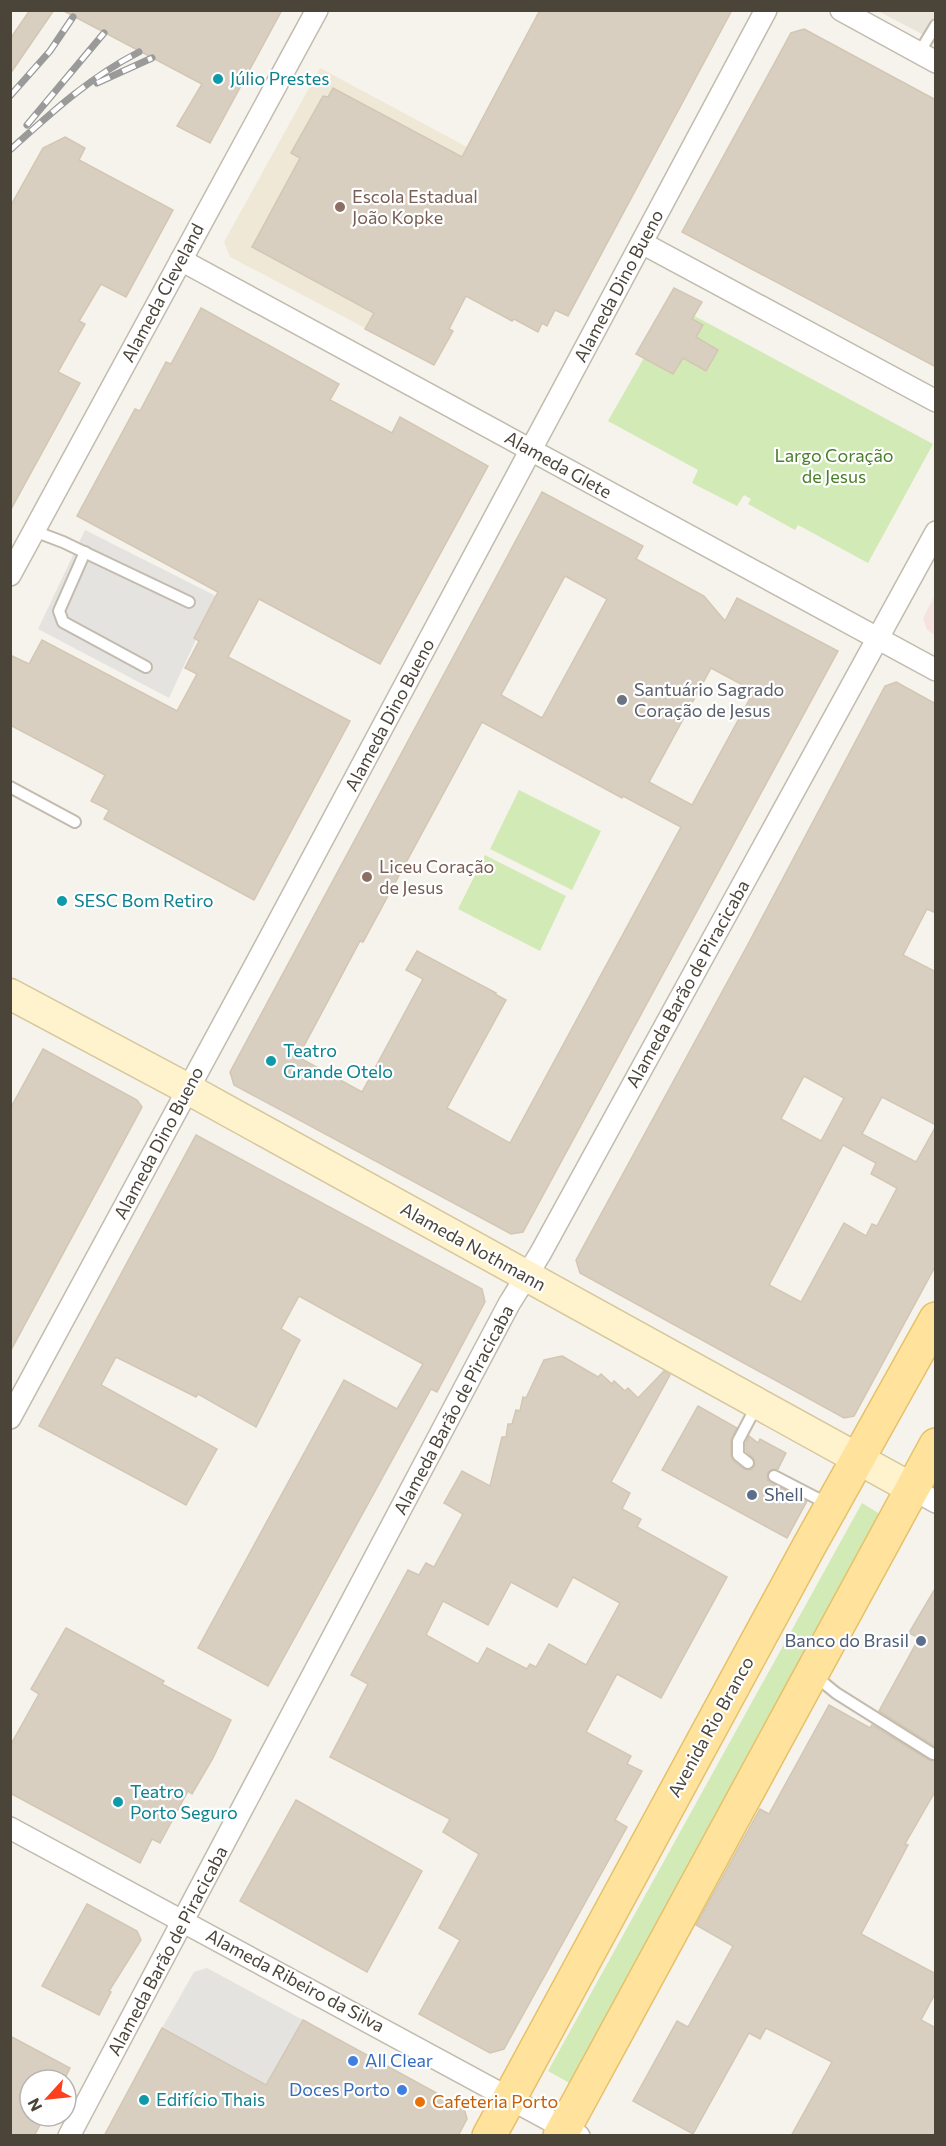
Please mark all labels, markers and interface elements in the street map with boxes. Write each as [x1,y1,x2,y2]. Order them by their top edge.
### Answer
place label: Júlio Prestes [230,67,329,89]
marker: Júlio Prestes [211,72,225,86]
place label: Escola Estadual João Kopke [352,185,478,228]
marker: Escola Estadual João Kopke [333,200,347,214]
street label: Alameda Dino Bueno [569,206,668,366]
street label: Alameda Cleveland [116,219,208,366]
street label: Alameda Glete [501,426,616,503]
park label: Largo Coração de Jesus [774,444,894,487]
street label: Alameda Dino Bueno [340,635,439,795]
place label: Santuário Sagrado Coração de Jesus [634,678,784,721]
marker: Santuário Sagrado Coração de Jesus [615,693,629,707]
place label: Liceu Coração de Jesus [379,855,494,898]
marker: Liceu Coração de Jesus [360,870,374,884]
street label: Alameda Barão de Piracicaba [621,876,753,1091]
place label: SESC Bom Retiro [74,889,214,911]
marker: SESC Bom Retiro [55,894,69,908]
place label: Teatro Grande Otelo [283,1039,393,1082]
marker: Teatro Grande Otelo [264,1054,278,1068]
street label: Alameda Dino Bueno [109,1063,208,1223]
street label: Alameda Nothmann [397,1197,550,1295]
street label: Alameda Barão de Piracicaba [388,1301,518,1518]
place label: Shell [764,1483,804,1505]
marker: Shell [745,1488,759,1502]
place label: Banco do Brasil [785,1629,909,1651]
marker: Banco do Brasil [914,1634,928,1648]
street label: Avenida Rio Branco [662,1652,758,1801]
place label: Teatro Porto Seguro [130,1780,238,1823]
marker: Teatro Porto Seguro [111,1795,125,1809]
street label: Alameda Barão de Piracicaba [102,1842,232,2059]
street label: Alameda Ribeiro da Silva [203,1924,388,2037]
place label: All Clear [365,2049,433,2071]
marker: All Clear [346,2054,360,2068]
north arrow [18,2068,78,2128]
place label: Doces Porto [289,2078,390,2100]
marker: Doces Porto [395,2083,409,2097]
place label: Edifício Thais [156,2088,265,2110]
place label: Cafeteria Porto [432,2090,558,2112]
marker: Edifício Thais [137,2093,151,2107]
text: N [23,2095,45,2115]
marker: Cafeteria Porto [413,2095,427,2109]

